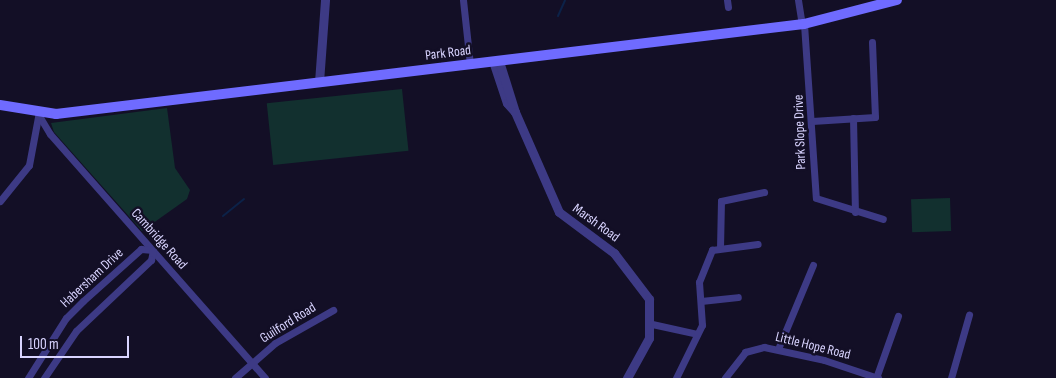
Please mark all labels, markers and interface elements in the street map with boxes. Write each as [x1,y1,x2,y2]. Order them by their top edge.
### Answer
street label: Park Road [424,42,472,64]
street label: Park Slope Drive [790,94,810,170]
street label: Marsh Road [569,200,623,246]
street label: Cambridge Road [127,205,191,273]
street label: Habersham Drive [57,245,127,311]
street label: Guilford Road [257,299,319,347]
scale bar [22,326,131,358]
street label: Little Hope Road [774,329,852,363]
text: 100 m [28,335,59,354]

